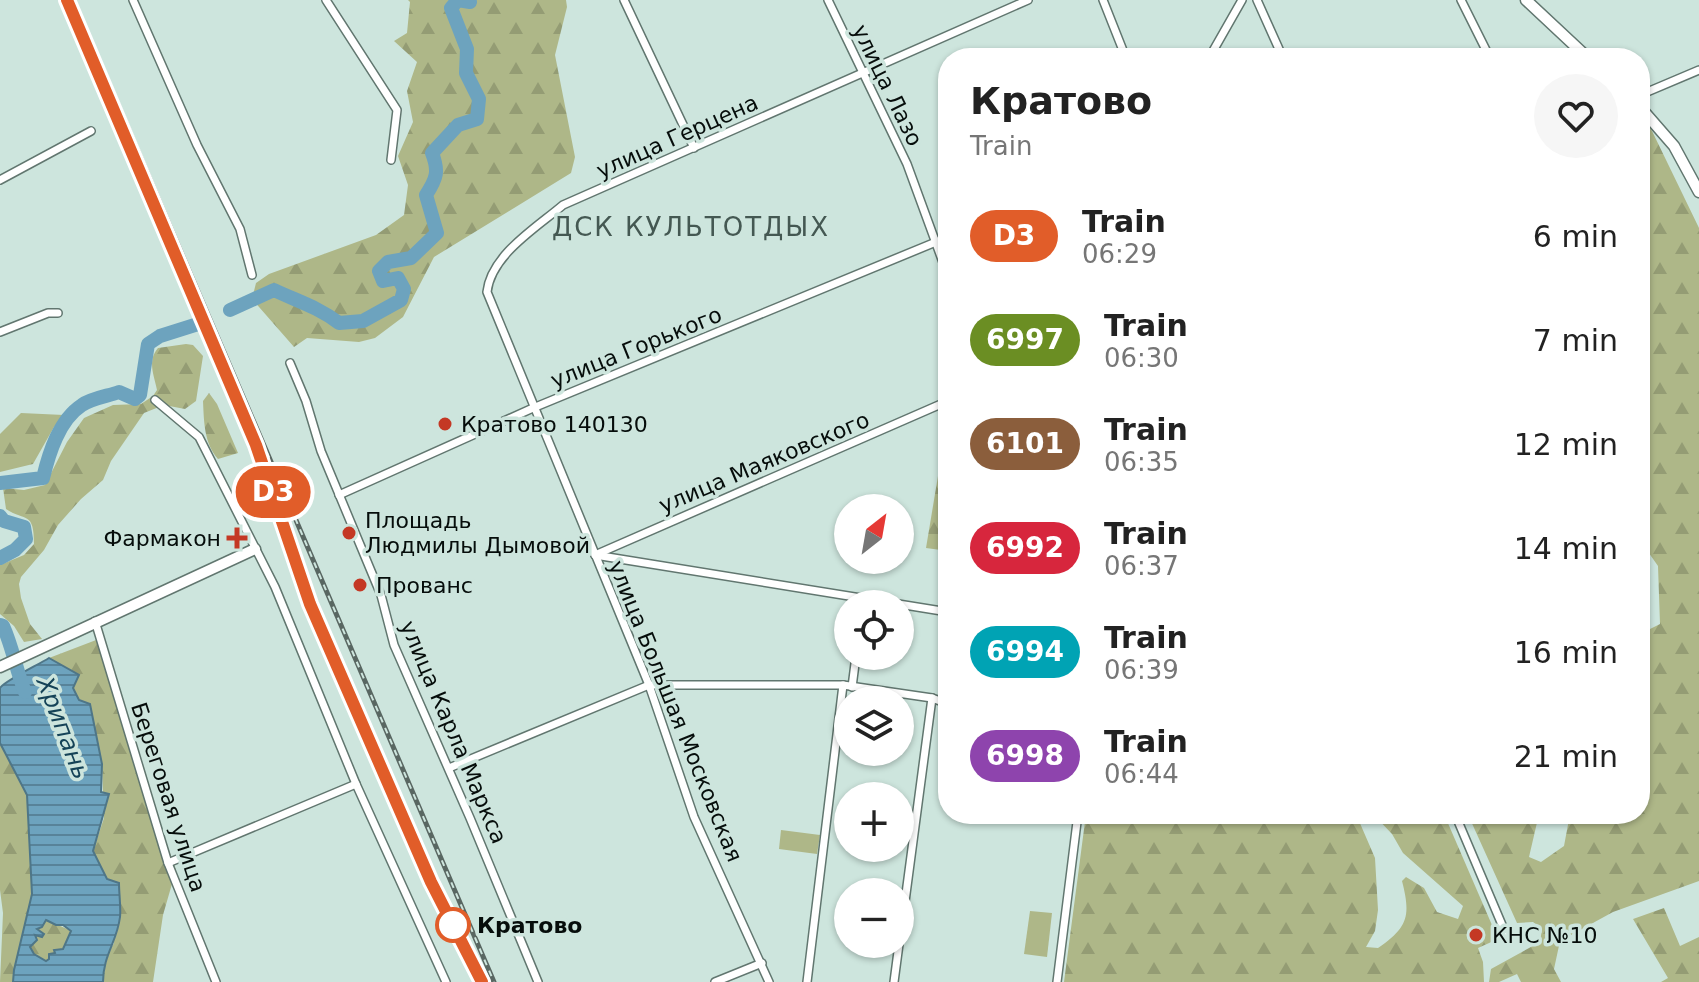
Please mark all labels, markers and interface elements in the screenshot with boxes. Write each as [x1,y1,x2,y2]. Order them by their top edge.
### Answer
street label: улица Лазо [847,20,928,150]
button: heart [1534,74,1618,158]
text: Кратово [970,79,1152,123]
street label: улица Герцена [593,90,762,183]
text: Train [970,131,1032,161]
text: Train [1082,204,1166,239]
district label: ДСК КУЛЬТОТДЫХ [552,212,830,242]
text: D3 [993,219,1035,252]
text: 6 min [1533,219,1618,254]
text: 06:29 [1082,239,1157,269]
street label: улица Горького [547,302,725,393]
text: Train [1104,308,1188,343]
text: 6997 [986,323,1064,356]
text: 7 min [1533,323,1618,358]
text: 06:30 [1104,343,1179,373]
street label: улица Маяковского [655,407,873,518]
place label: Кратово 140130 [461,412,648,437]
text: Train [1104,412,1188,447]
marker: Кратово 140130 [436,415,454,433]
text: 6101 [986,427,1064,460]
text: 12 min [1514,427,1618,462]
text: 06:35 [1104,447,1179,477]
line badge: D3 [237,466,309,518]
text: D3 [252,475,294,508]
north arrow [834,494,914,574]
map controls [834,494,914,958]
place label: Площадь Людмилы Дымовой [365,508,590,558]
text: Train [1104,516,1188,551]
marker: Площадь Людмилы Дымовой [340,524,358,542]
place label: Фармакон [103,526,221,551]
marker: Фармакон [228,529,246,547]
text: 6992 [986,531,1064,564]
text: 14 min [1514,531,1618,566]
text: 06:37 [1104,551,1179,581]
street label: улица Большая Московская [604,557,748,865]
place label: Прованс [376,573,473,598]
marker: Прованс [351,576,369,594]
button: locate [834,590,914,670]
street label: улица Карла Маркса [395,617,512,847]
text: Train [1104,620,1188,655]
text: 6994 [986,635,1064,668]
text: 16 min [1514,635,1618,670]
text: 06:39 [1104,655,1179,685]
water label: Хрипань [30,671,95,783]
button: layers [834,686,914,766]
street label: Береговая улица [126,699,211,895]
text: Train [1104,724,1188,759]
text: 6998 [986,739,1064,772]
text: 21 min [1514,739,1618,774]
text: 06:44 [1104,759,1179,789]
button: + [834,782,914,862]
button: − [834,878,914,958]
marker: Кратово [436,908,470,942]
place label: Кратово [477,913,582,938]
place label: КНС №10 [1492,923,1597,948]
marker: КНС №10 [1467,926,1485,944]

